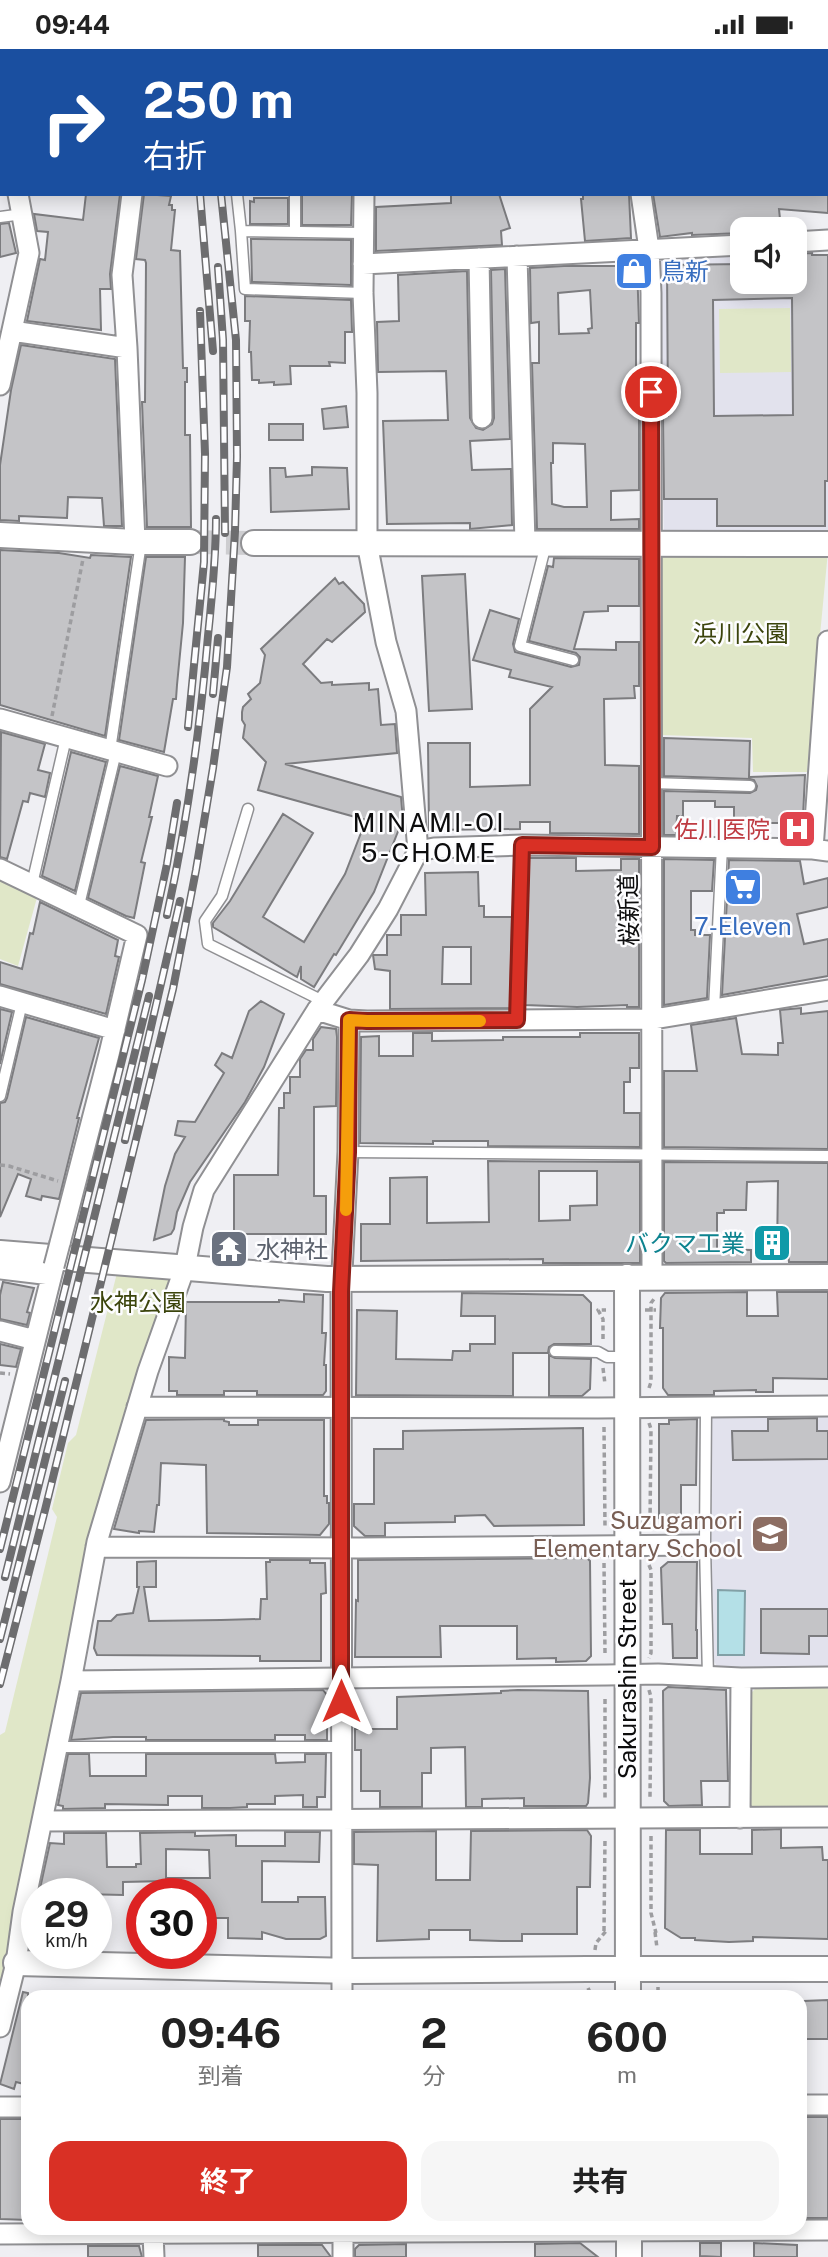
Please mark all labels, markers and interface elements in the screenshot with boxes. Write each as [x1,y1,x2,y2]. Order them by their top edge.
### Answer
text: 09:44 [35,9,110,40]
text: 250 m [143,71,294,129]
icon: right [28,77,119,168]
text: 右折 [143,137,207,174]
map controls [730,217,807,294]
button: sound [730,217,807,294]
shop icon: 鳥新 [613,250,655,292]
place label: 鳥新 [661,257,709,285]
pin [621,362,681,422]
icon: arrive [632,373,670,411]
park label: 浜川公園 [693,619,789,647]
district label: MINAMI-OI 5-CHOME [352,807,506,868]
hospital icon: 佐川医院 [776,808,818,850]
place label: 佐川医院 [674,815,770,843]
supermarket icon: 7-Eleven [722,866,764,908]
street label: 桜新道 [613,874,643,946]
place label: 7-Eleven [694,912,792,940]
building icon: バクマ工業 [751,1222,793,1264]
temple icon: 水神社 [208,1228,250,1270]
place label: バクマ工業 [625,1229,745,1257]
place label: 水神社 [256,1235,328,1263]
park label: 水神公園 [90,1288,186,1316]
place label: Suzugamori Elementary School [532,1506,743,1562]
school or university icon: Suzugamori Elementary School [749,1513,791,1555]
street label: Sakurashin Street [613,1579,641,1779]
position arrow [304,1664,378,1738]
speed limit sign: 30 [126,1878,217,1969]
text: 29 [44,1894,89,1935]
text: km/h [45,1930,88,1951]
text: 09:46 [160,2008,281,2057]
text: 2 [420,2008,447,2057]
text: 600 [586,2012,668,2061]
text: m [617,2061,637,2088]
text: 到着 [198,2062,244,2089]
text: 分 [422,2062,445,2089]
button: 終了 [49,2141,407,2221]
button: 共有 [421,2141,779,2221]

